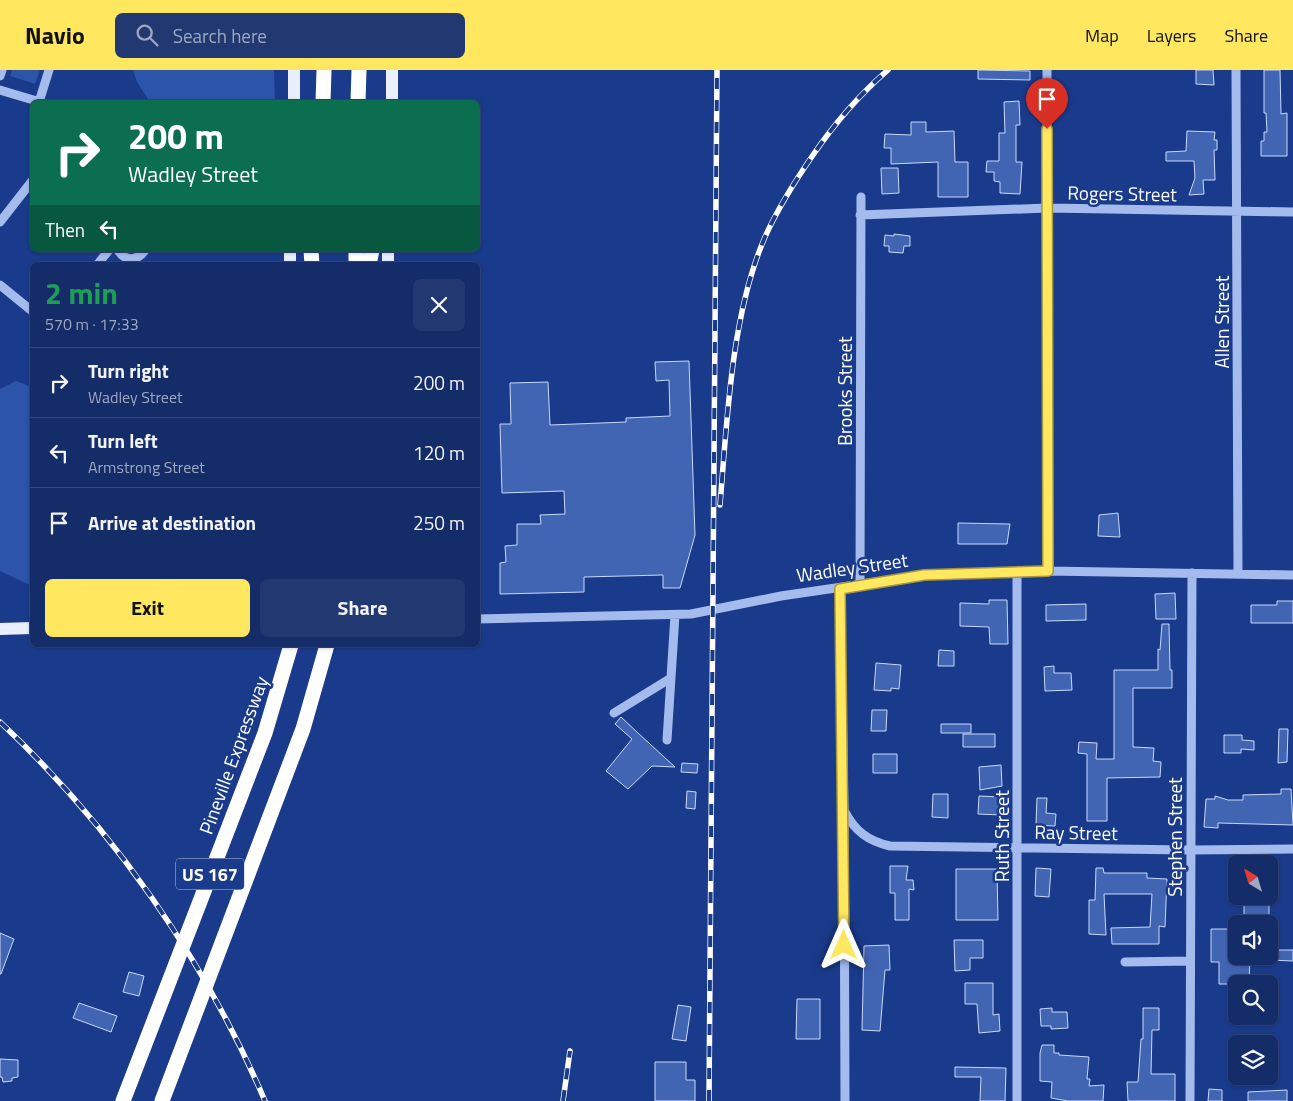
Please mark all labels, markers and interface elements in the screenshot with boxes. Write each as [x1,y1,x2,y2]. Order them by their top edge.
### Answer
search box [115,13,465,58]
text: Navio [25,17,85,53]
icon: search [133,21,161,49]
text: Search here [173,21,267,50]
text: Map [1085,22,1119,49]
text: Layers [1147,22,1196,49]
text: Share [1224,22,1268,49]
pin [1026,78,1068,129]
icon: arrive [1033,85,1061,113]
text: 200 m [128,109,224,163]
icon: right [45,120,110,185]
text: Wadley Street [128,157,258,191]
street label: Rogers Street [1067,178,1177,208]
text: Then [45,215,85,244]
icon: left [95,215,123,243]
text: 2 min [45,270,118,316]
street label: Allen Street [1207,275,1236,369]
button: close [413,279,465,331]
text: 570 m · 17:33 [45,312,139,336]
street label: Brooks Street [830,336,859,446]
text: Turn right [88,356,169,385]
text: 200 m [413,368,465,397]
icon: right [45,369,73,397]
text: Wadley Street [88,385,183,409]
text: Turn left [88,426,158,455]
text: 120 m [413,438,465,467]
icon: left [45,439,73,467]
text: Armstrong Street [88,455,205,479]
text: Arrive at destination [88,508,256,537]
text: 250 m [413,508,465,537]
icon: arrive [45,509,73,537]
street label: Wadley Street [794,545,910,589]
button: Exit [45,579,250,637]
button: Share [260,579,465,637]
street label: Pineville Expressway [191,672,275,838]
street label: Stephen Street [1160,777,1189,897]
street label: Ruth Street [987,790,1016,882]
street label: Ray Street [1034,817,1118,847]
north arrow [1228,855,1278,905]
map controls [1228,855,1278,1085]
road number: US 167 [176,859,244,890]
button: sound [1228,915,1278,965]
position arrow [817,918,869,970]
button: search [1228,975,1278,1025]
button: layers [1228,1035,1278,1085]

